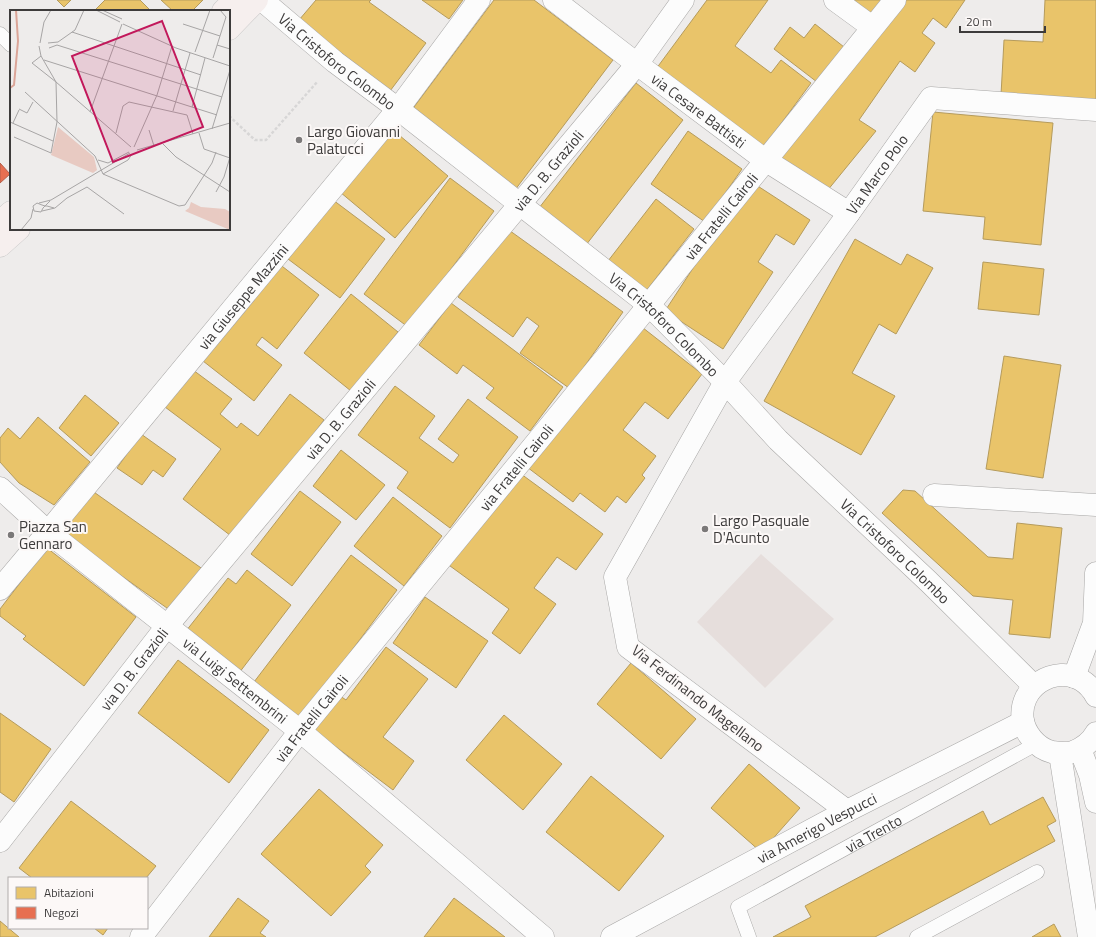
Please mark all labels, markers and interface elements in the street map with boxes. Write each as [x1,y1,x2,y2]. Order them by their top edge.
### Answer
street label: Via Cristoforo Colombo [273,7,401,115]
scale bar [960,8,1045,34]
inset map [10,10,230,230]
text: 20 m [966,12,992,31]
street label: via Cesare Battisti [646,67,751,154]
place label: Largo Giovanni Palatucci [307,120,400,160]
street label: via D. B. Grazioli [507,125,589,216]
street label: Via Marco Polo [840,129,913,219]
marker: Largo Giovanni Palatucci [294,135,304,145]
street label: via Fratelli Cairoli [678,167,763,265]
street label: via Giuseppe Mazzini [192,239,294,355]
street label: Via Cristoforo Colombo [604,266,725,382]
street label: via D. B. Grazioli [299,373,381,465]
street label: via Fratelli Cairoli [473,419,559,516]
street label: Via Cristoforo Colombo [835,493,956,609]
place label: Largo Pasquale D'Acunto [713,509,809,549]
place label: Piazza San Gennaro [19,515,87,555]
marker: Largo Pasquale D'Acunto [700,524,710,534]
marker: Piazza San Gennaro [6,530,16,540]
street label: via D. B. Grazioli [94,622,173,715]
street label: via Luigi Settembrini [178,631,293,729]
street label: Via Ferdinando Magellano [627,639,769,757]
street label: via Fratelli Cairoli [269,669,353,767]
street label: via Amerigo Vespucci [752,786,881,869]
street label: via Trento [841,808,906,858]
legend [8,877,148,929]
text: Abitazioni [44,883,94,902]
text: Negozi [44,903,79,922]

